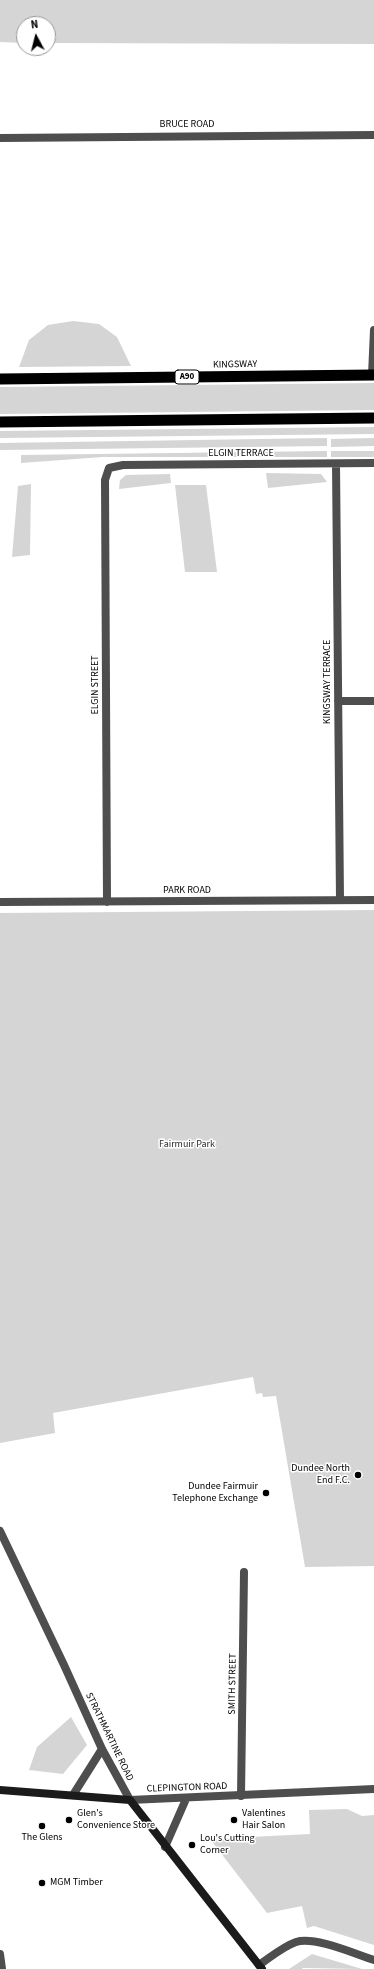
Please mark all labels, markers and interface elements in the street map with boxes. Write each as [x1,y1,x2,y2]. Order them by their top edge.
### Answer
north arrow [16,16,56,56]
text: N [30,17,39,32]
street label: BRUCE ROAD [160,119,214,131]
street label: KINGSWAY [213,359,257,371]
road number: A90 [175,370,199,384]
street label: ELGIN TERRACE [208,448,274,460]
street label: KINGSWAY TERRACE [322,640,334,724]
street label: ELGIN STREET [90,655,102,715]
street label: PARK ROAD [163,885,211,897]
park label: Fairmuir Park [159,1139,215,1151]
place label: Dundee North End F.C. [291,1463,350,1486]
marker: Dundee North End F.C. [353,1470,363,1480]
place label: Dundee Fairmuir Telephone Exchange [172,1481,258,1504]
marker: Dundee Fairmuir Telephone Exchange [261,1488,271,1498]
street label: SMITH STREET [226,1653,240,1715]
street label: STRATHMARTINE ROAD [82,1691,136,1783]
street label: CLEPINGTON ROAD [147,1781,227,1795]
place label: Glen's Convenience Store [77,1808,155,1832]
place label: Valentines Hair Salon [242,1808,285,1832]
marker: Glen's Convenience Store [64,1815,74,1825]
marker: Valentines Hair Salon [229,1815,239,1825]
marker: The Glens [37,1821,47,1831]
place label: The Glens [21,1832,63,1844]
place label: Lou's Cutting Corner [200,1833,255,1856]
marker: Lou's Cutting Corner [187,1840,197,1850]
place label: MGM Timber [50,1877,103,1889]
marker: MGM Timber [37,1878,47,1888]

